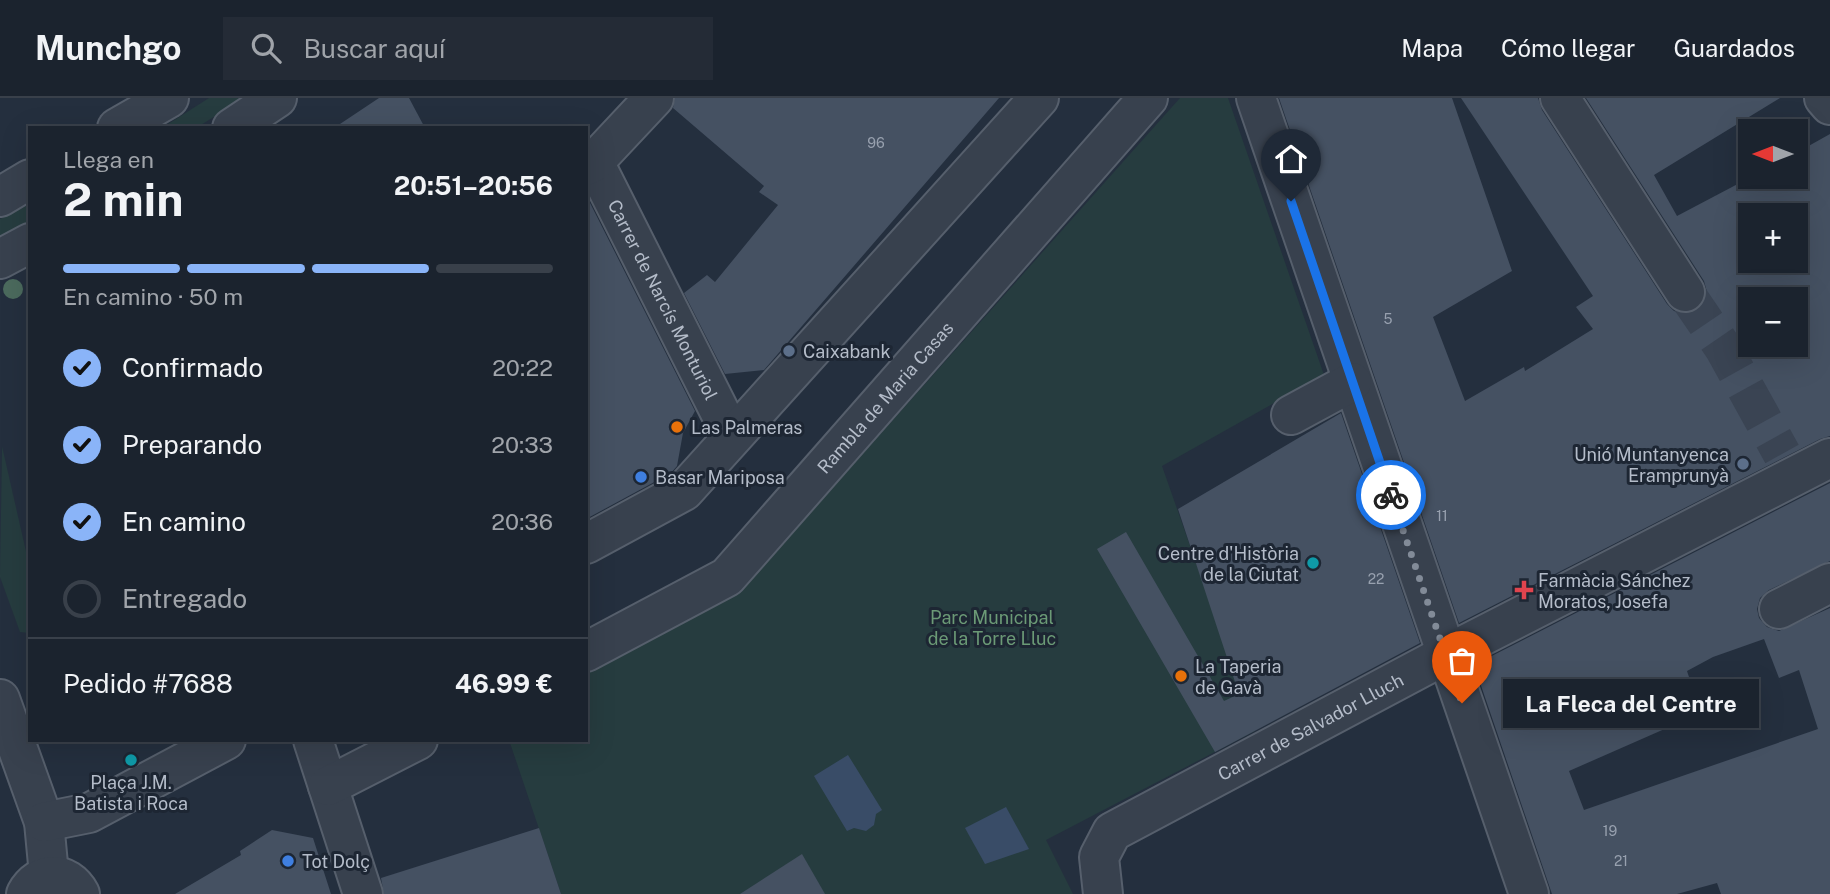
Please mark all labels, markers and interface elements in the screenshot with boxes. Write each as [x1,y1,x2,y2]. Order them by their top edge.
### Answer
search box [223,17,713,80]
text: Munchgo [35,29,181,67]
icon: search [247,29,285,67]
text: Buscar aquí [303,33,445,64]
text: Mapa [1401,34,1463,62]
text: Cómo llegar [1501,34,1635,62]
text: Guardados [1673,34,1795,62]
north arrow [1738,119,1808,189]
map controls [1738,119,1808,357]
pin [1261,129,1321,201]
house number: 96 [867,135,885,151]
icon: home [1272,140,1310,178]
text: Llega en [63,146,154,173]
text: 20:51–20:56 [394,170,553,201]
text: 2 min [63,172,183,226]
street label: Carrer de Narcís Monturiol [604,196,722,403]
button: + [1738,203,1808,273]
text: En camino · 50 m [63,283,243,310]
button: − [1738,287,1808,357]
house number: 5 [1384,311,1393,327]
street label: Rambla de Maria Casas [813,317,957,477]
place label: Caixabank [803,341,891,362]
marker: Caixabank [781,343,797,359]
icon: check [63,349,101,387]
text: Confirmado [122,352,263,383]
text: 20:22 [492,354,553,381]
place label: Las Palmeras [691,417,802,438]
marker: Las Palmeras [669,419,685,435]
icon: check [63,426,101,464]
text: Preparando [122,429,262,460]
text: 20:33 [491,431,553,458]
place label: Unió Muntanyenca Eramprunyà [1574,444,1729,486]
marker: Unió Muntanyenca Eramprunyà [1735,456,1751,472]
courier [1356,460,1426,530]
place label: Basar Mariposa [655,467,785,488]
marker: Basar Mariposa [633,469,649,485]
icon: bike [1372,476,1410,514]
icon: check [63,503,101,541]
text: En camino [122,506,246,537]
text: 20:36 [491,508,553,535]
house number: 11 [1436,508,1448,524]
place label: Centre d'Història de la Ciutat [1158,543,1299,585]
marker: Centre d'Història de la Ciutat [1305,555,1321,571]
place label: Farmàcia Sánchez Moratos, Josefa [1538,570,1690,612]
house number: 22 [1368,571,1384,587]
marker: Farmàcia Sánchez Moratos, Josefa [1516,582,1532,598]
text: Entregado [122,583,247,614]
park label: Parc Municipal de la Torre Lluc [928,607,1056,649]
pin [1432,631,1492,703]
icon: bag [1443,642,1481,680]
place label: La Taperia de Gavà [1195,656,1281,698]
text: Pedido #7688 [63,668,233,699]
text: 46.99 € [455,668,553,699]
marker: La Taperia de Gavà [1173,668,1189,684]
street label: Carrer de Salvador Lluch [1214,669,1407,784]
callout: La Fleca del Centre [1504,678,1760,728]
text: La Fleca del Centre [1525,690,1737,717]
marker: Plaça J.M. Batista i Roca [123,752,139,768]
place label: Plaça J.M. Batista i Roca [74,772,188,814]
house number: 19 [1603,823,1617,839]
place label: Tot Dolç [302,851,370,872]
marker: Tot Dolç [280,853,296,869]
house number: 21 [1614,853,1628,869]

